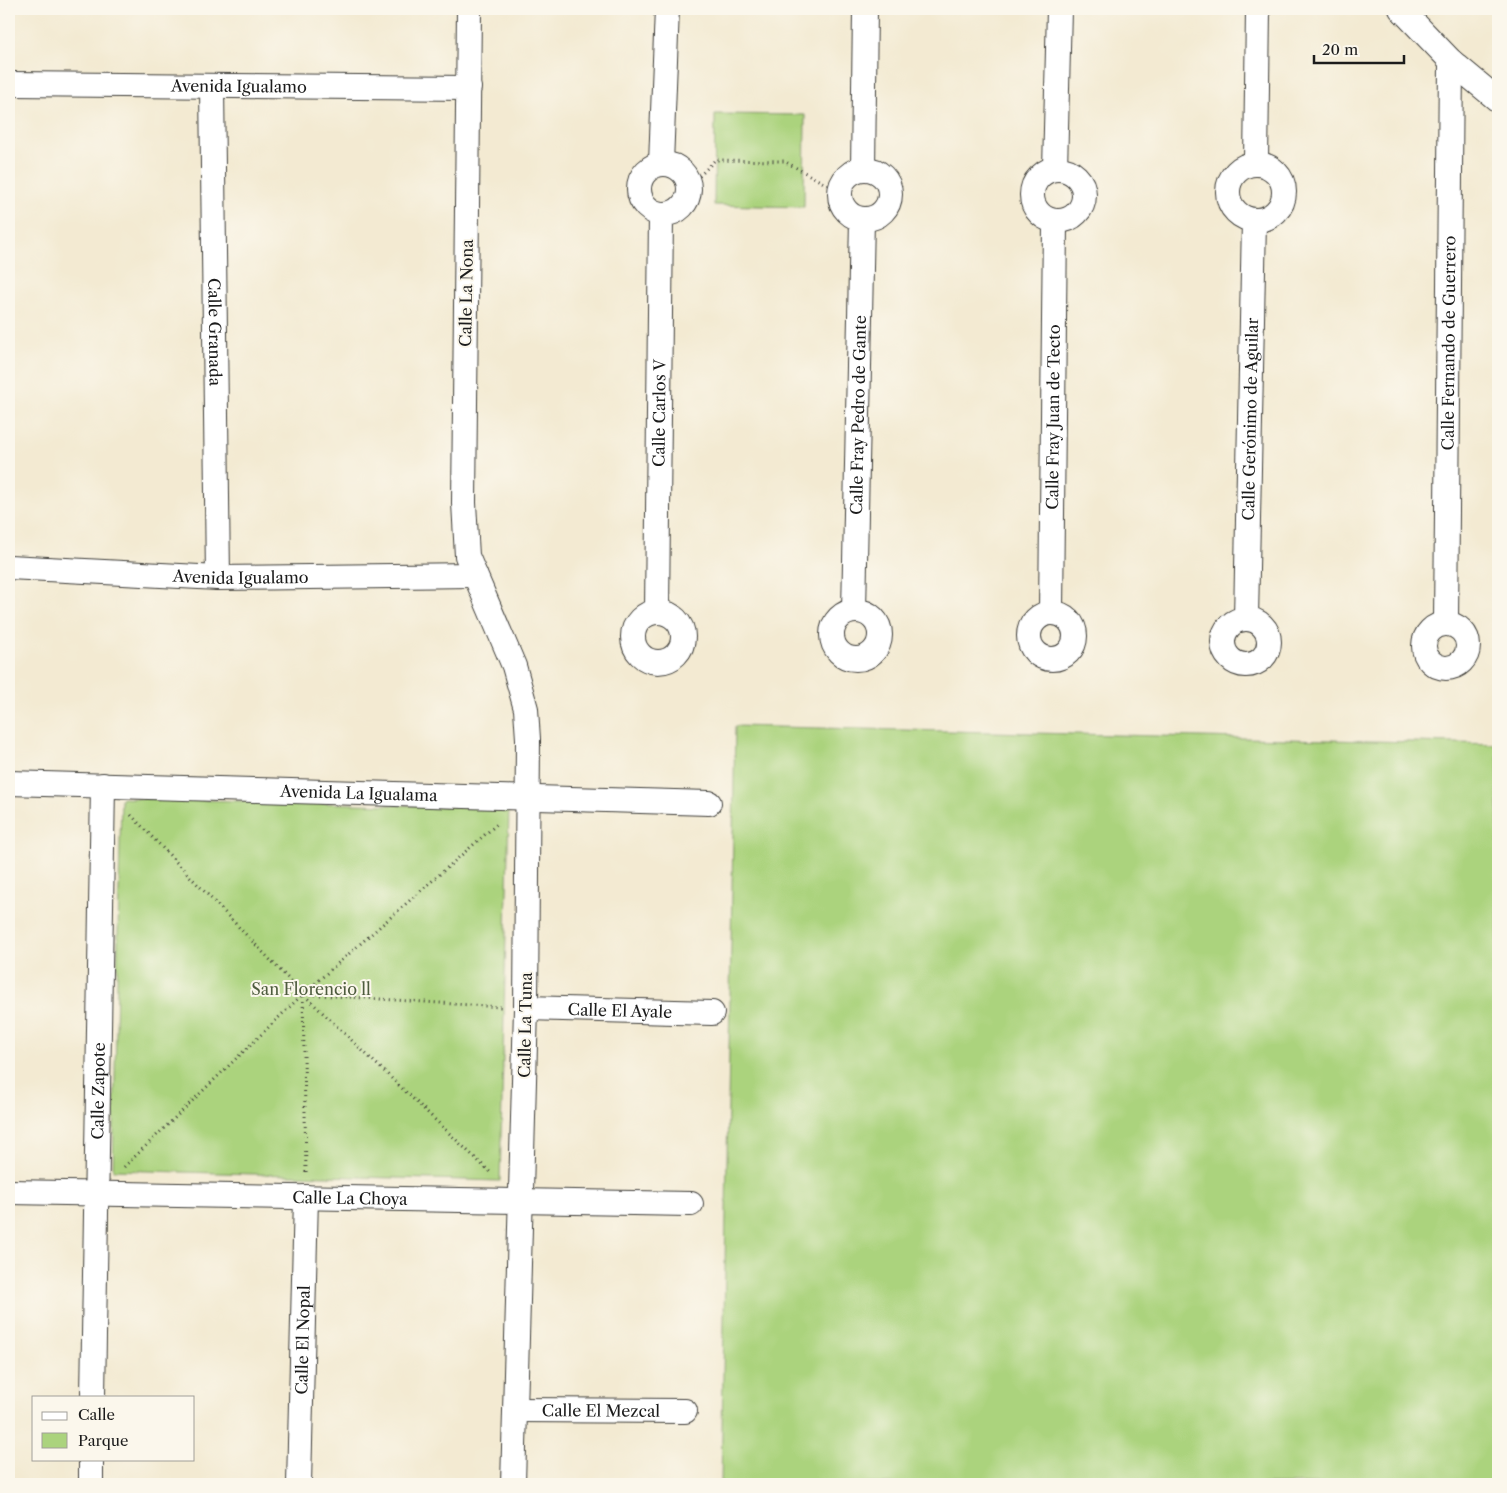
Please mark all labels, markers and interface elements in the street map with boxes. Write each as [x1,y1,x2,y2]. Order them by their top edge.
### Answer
scale bar [1314,32,1404,64]
text: 20 m [1322,40,1358,59]
street label: Avenida Igualamo [170,75,307,97]
street label: Calle Fernando de Guerrero [1438,235,1459,450]
street label: Calle La Nona [455,238,477,347]
street label: Calle Granada [204,278,226,387]
street label: Calle Fray Pedro de Gante [846,315,870,515]
street label: Calle Gerónimo de Aguilar [1238,317,1262,521]
street label: Calle Fray Juan de Tecto [1042,324,1064,510]
street label: Calle Carlos V [648,359,670,467]
street label: Avenida Igualamo [171,566,309,588]
street label: Avenida La Igualama [279,781,438,805]
street label: Calle La Tuna [514,971,536,1078]
park label: San Florencio ll [251,979,371,999]
street label: Calle El Ayale [567,999,673,1022]
street label: Calle Zapote [87,1042,109,1140]
street label: Calle La Choya [292,1187,408,1209]
street label: Calle El Nopal [291,1285,314,1395]
legend [32,1396,195,1460]
street label: Calle El Mezcal [542,1400,660,1421]
text: Calle [78,1405,115,1424]
text: Parque [78,1431,128,1450]

